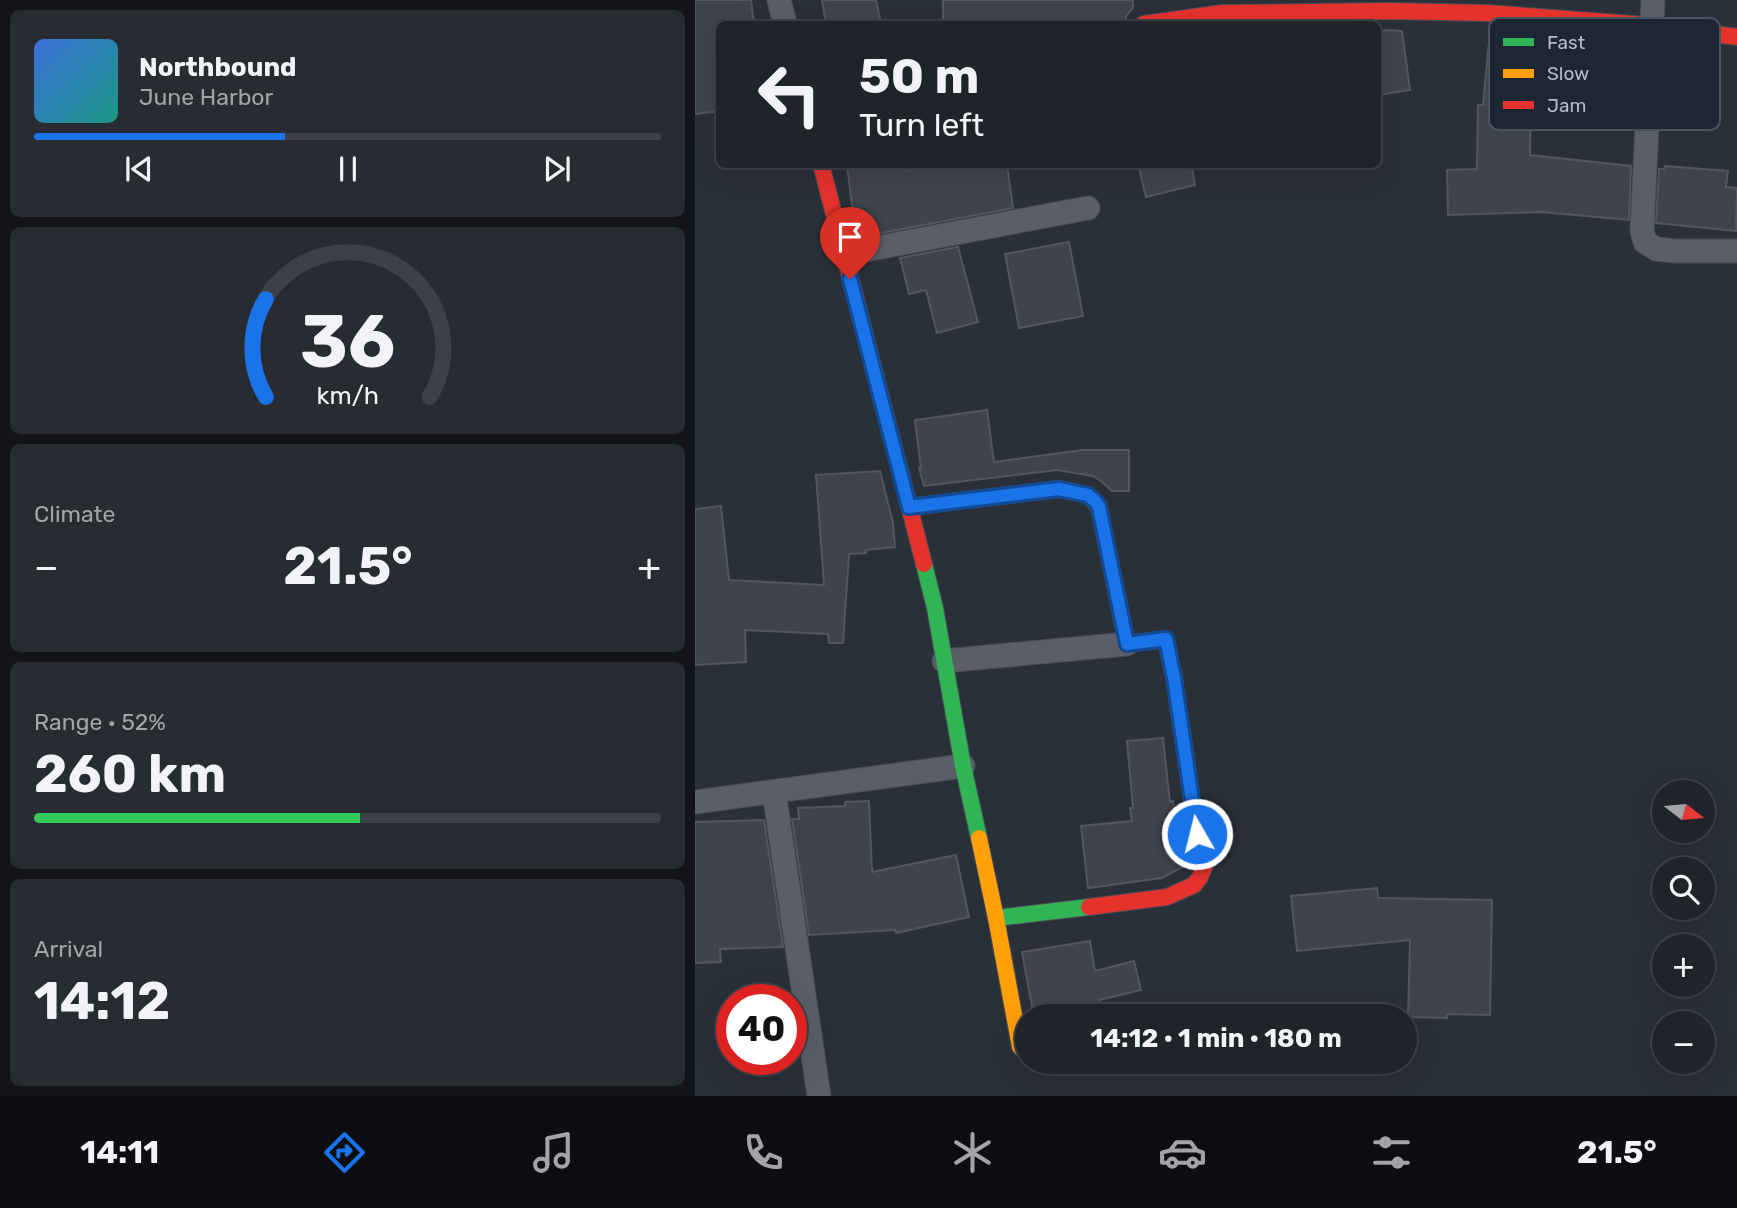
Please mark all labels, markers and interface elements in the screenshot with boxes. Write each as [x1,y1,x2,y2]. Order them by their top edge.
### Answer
legend [1489,18,1720,130]
text: Fast [1547,31,1586,54]
text: 50 m [859,47,979,105]
icon: left [744,49,835,140]
text: Northbound [139,52,297,83]
text: Slow [1547,62,1589,85]
text: June Harbor [139,83,273,111]
text: Jam [1547,94,1586,117]
text: Turn left [859,106,984,144]
icon: previous [120,150,158,188]
icon: pause [329,150,367,188]
icon: next [538,150,576,188]
pin [820,207,880,279]
icon: arrive [831,218,869,256]
text: 36 [300,299,395,385]
text: km/h [316,381,379,410]
text: Climate [34,500,115,528]
text: 21.5° [283,535,413,597]
text: − [34,544,59,590]
text: + [637,544,661,590]
text: Range · 52% [34,708,166,736]
text: 260 km [34,743,226,805]
north arrow [1652,780,1715,844]
map controls [1652,780,1715,1074]
position arrow [1160,797,1234,871]
button: search [1652,857,1715,920]
button: + [1652,934,1715,997]
text: Arrival [34,935,103,963]
text: 14:12 [34,970,170,1032]
speed limit sign: 40 [716,984,807,1075]
button: − [1652,1011,1715,1074]
text: 14:12 · 1 min · 180 m [1090,1023,1342,1054]
icon: directions [320,1128,369,1177]
icon: music [529,1128,578,1177]
icon: phone [739,1128,788,1177]
icon: climate [948,1128,997,1177]
icon: car [1158,1128,1207,1177]
icon: filters [1367,1128,1416,1177]
text: 14:11 [80,1133,159,1171]
text: 21.5° [1577,1133,1657,1171]

